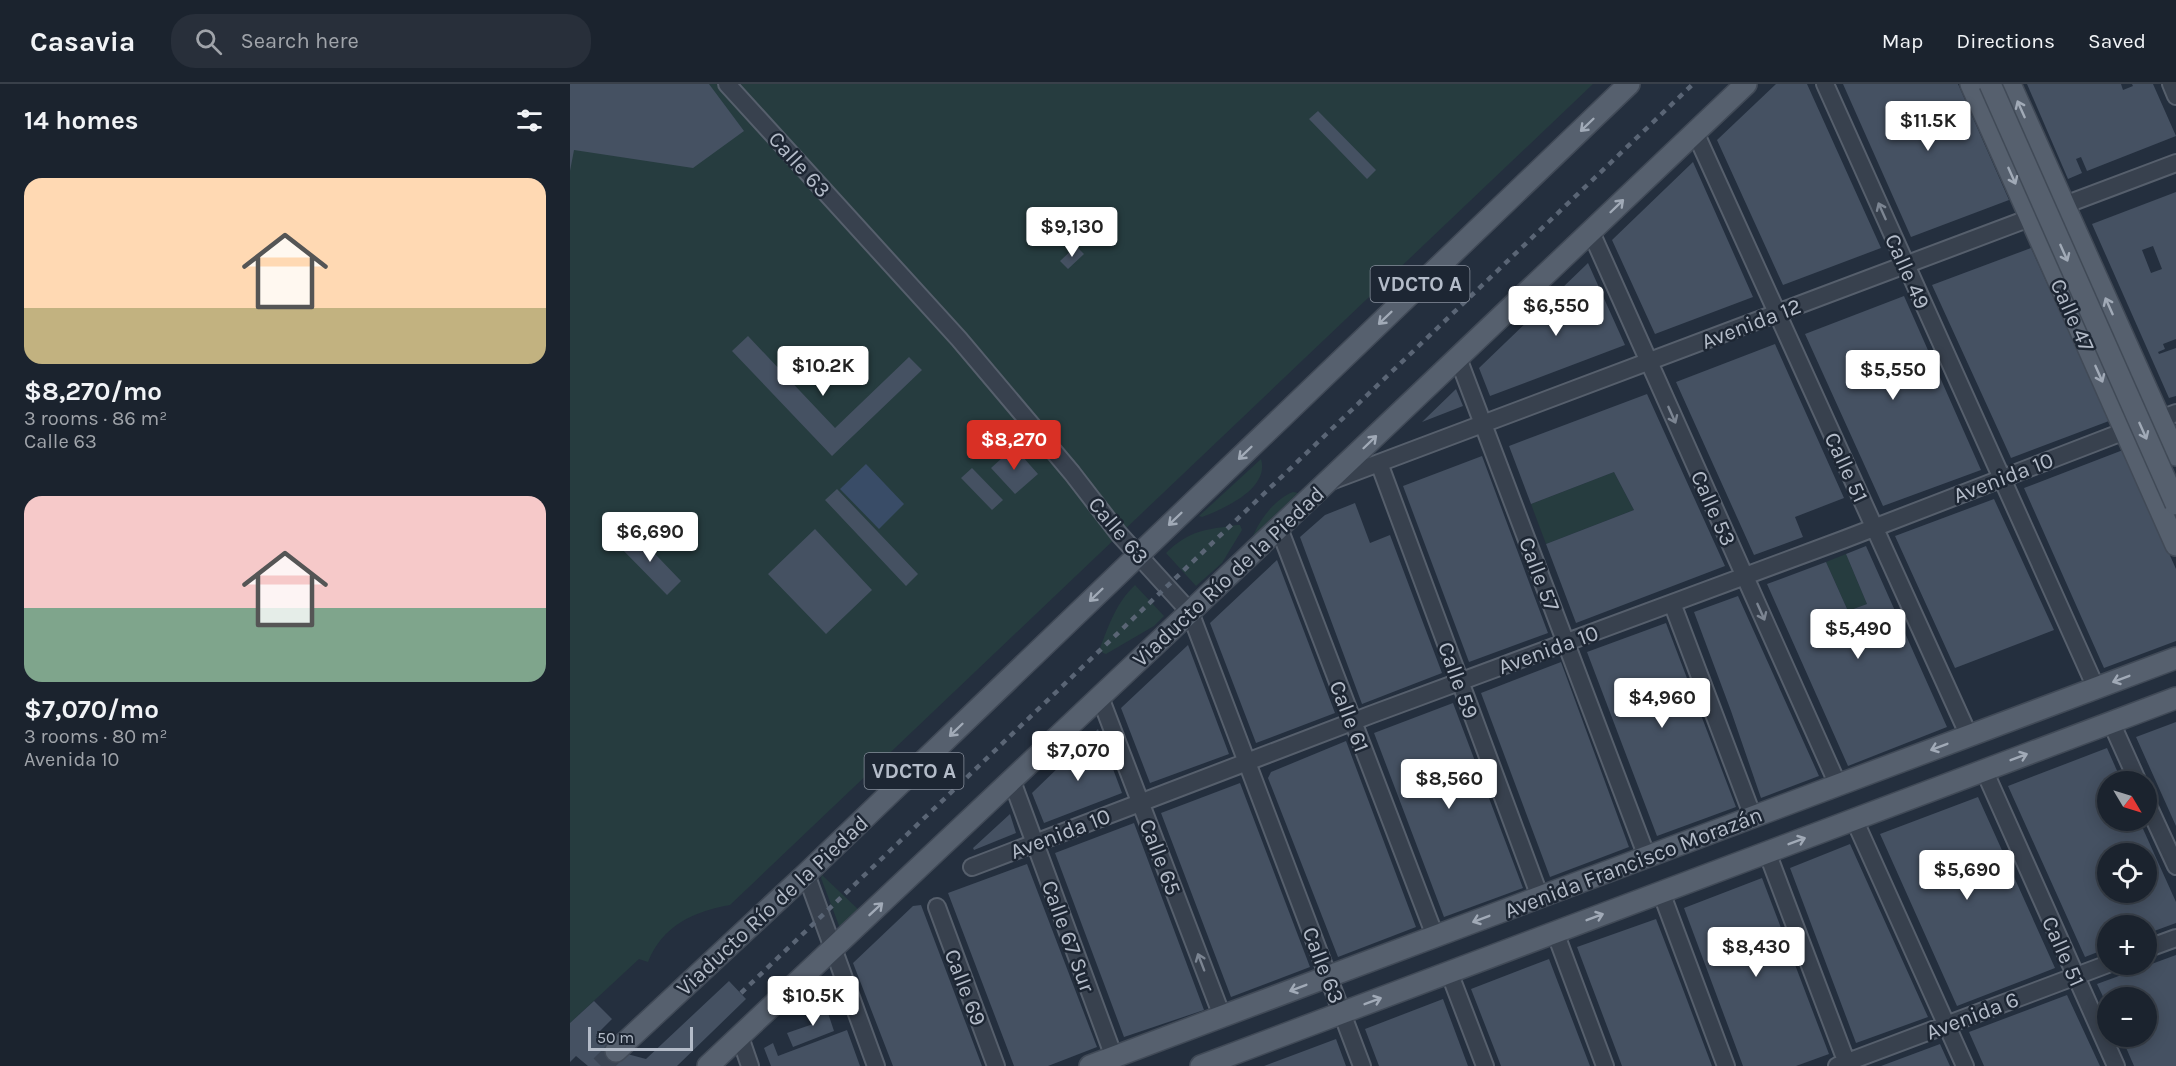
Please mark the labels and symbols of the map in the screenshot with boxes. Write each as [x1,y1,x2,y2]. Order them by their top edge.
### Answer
one-way arrow [2014,100,2026,118]
pin: $11.5K [1879,101,1977,152]
one-way arrow [1579,117,1594,132]
street label: Calle 63 [763,126,836,203]
one-way arrow [2007,166,2018,185]
one-way arrow [1610,199,1625,213]
one-way arrow [1875,203,1887,221]
pin: $9,130 [1023,207,1121,258]
street label: Calle 49 [1879,230,1935,313]
one-way arrow [2059,243,2071,261]
road number: VDCTO A [1370,266,1470,302]
street label: Calle 47 [2045,275,2100,356]
pin: $6,550 [1507,286,1605,337]
street label: Avenida 12 [1698,293,1805,355]
one-way arrow [2103,297,2115,315]
one-way arrow [1378,310,1393,325]
pin: $10.2K [774,346,872,397]
pin: $5,550 [1844,350,1942,401]
one-way arrow [2094,364,2105,382]
one-way arrow [1667,406,1679,424]
pin: $8,270 [965,420,1063,471]
one-way arrow [2139,422,2150,440]
street label: Calle 51 [1819,428,1874,507]
one-way arrow [1362,435,1377,449]
one-way arrow [1237,445,1252,460]
street label: Avenida 10 [1950,447,2057,509]
street label: Calle 53 [1685,467,1741,550]
street label: Viaducto Río de la Piedad [1127,481,1330,672]
street label: Calle 63 [1083,492,1154,570]
pin: $6,690 [601,512,699,563]
one-way arrow [1168,512,1183,527]
street label: Calle 57 [1513,534,1565,615]
one-way arrow [1089,588,1104,602]
one-way arrow [1755,603,1767,621]
pin: $5,490 [1809,609,1907,660]
street label: Avenida 10 [1495,620,1602,680]
street label: Calle 59 [1432,638,1484,722]
one-way arrow [2112,674,2131,685]
street label: Calle 61 [1324,677,1375,756]
pin: $4,960 [1613,678,1711,729]
one-way arrow [948,723,963,738]
pin: $7,070 [1029,731,1127,782]
one-way arrow [1930,743,1949,754]
one-way arrow [2009,751,2028,762]
road number: VDCTO A [864,753,964,789]
pin: $8,560 [1400,759,1498,810]
north arrow [2097,771,2157,831]
street label: Avenida Francisco Morazán [1501,802,1766,924]
street label: Avenida 10 [1007,803,1114,865]
street label: Viaducto Río de la Piedad [671,810,874,1001]
street label: Calle 65 [1134,816,1186,899]
one-way arrow [1787,835,1806,846]
pin: $5,690 [1918,850,2016,901]
street label: Calle 67 Sur [1036,877,1100,996]
one-way arrow [868,901,883,916]
one-way arrow [1585,911,1604,922]
street label: Calle 51 [2036,912,2090,991]
one-way arrow [1472,915,1491,926]
street label: Calle 63 [1297,923,1350,1007]
pin: $8,430 [1707,927,1805,978]
street label: Calle 69 [939,945,992,1029]
one-way arrow [1195,953,1206,972]
pin: $10.5K [764,976,862,1027]
one-way arrow [1290,983,1308,994]
street label: Avenida 6 [1922,986,2022,1046]
one-way arrow [1363,994,1382,1005]
scale bar [588,1024,693,1052]

